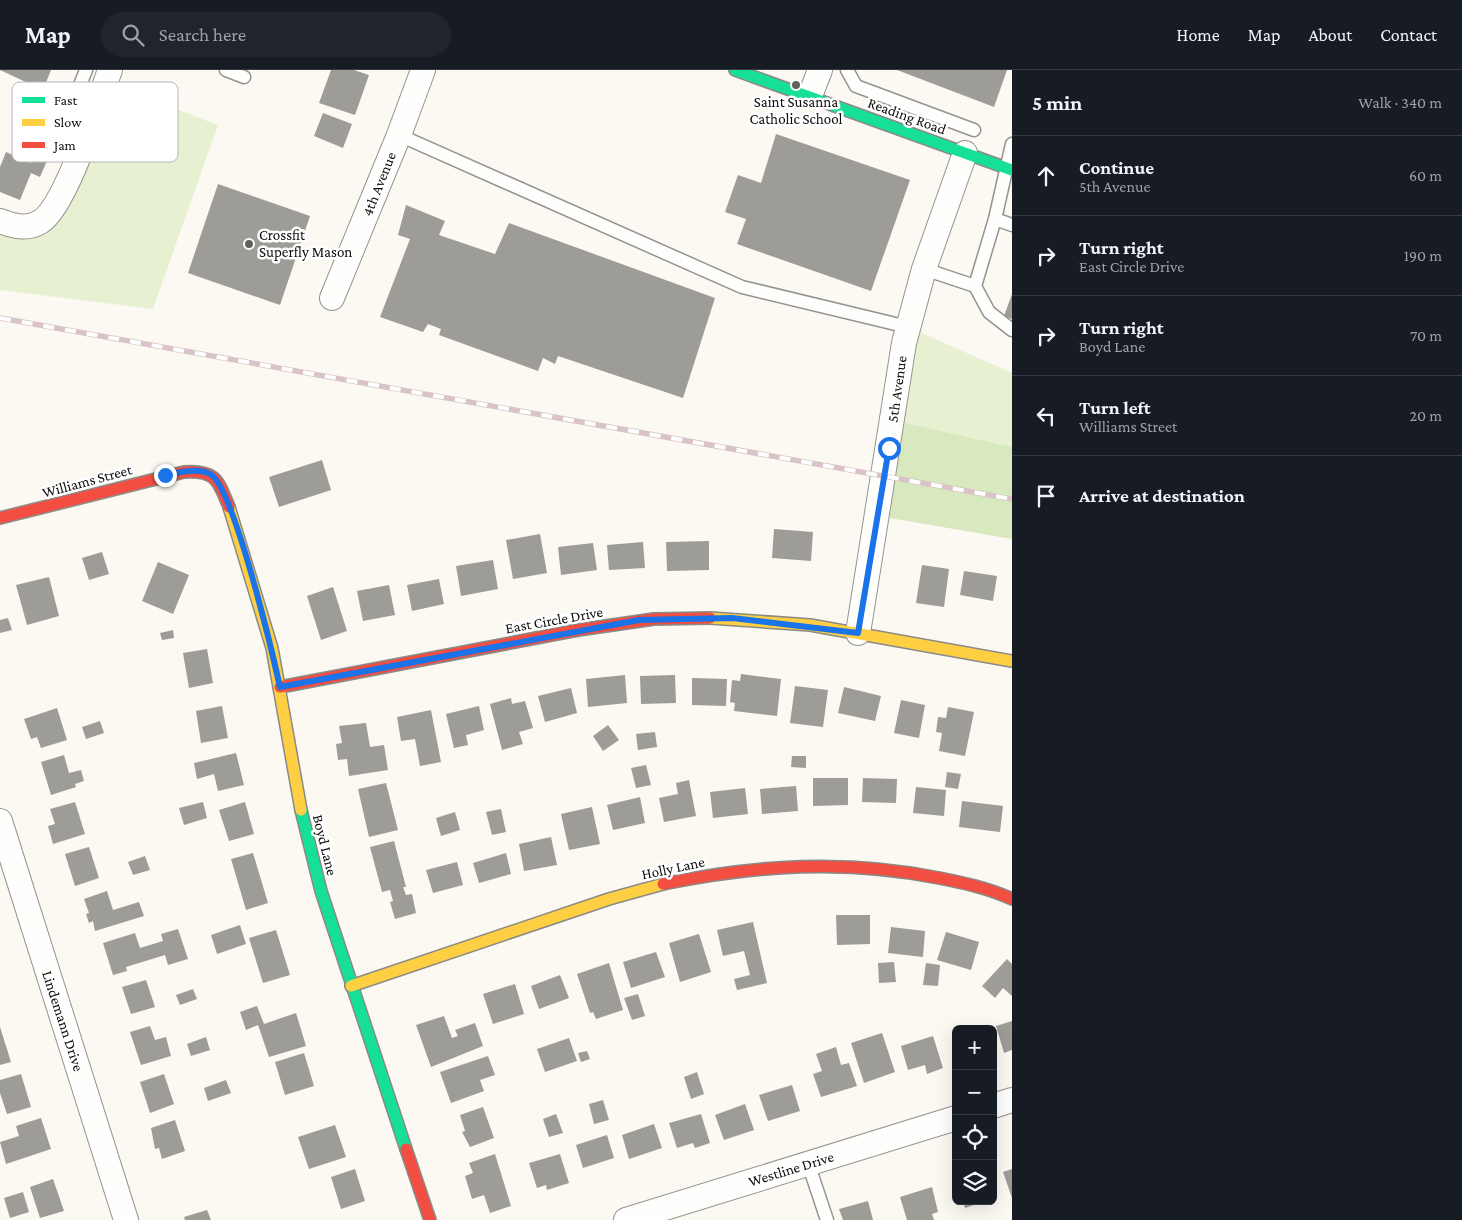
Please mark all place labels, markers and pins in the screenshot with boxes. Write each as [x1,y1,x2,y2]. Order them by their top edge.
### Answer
marker: Saint Susanna Catholic School [790,79,802,91]
place label: Saint Susanna Catholic School [749,94,843,127]
place label: Crossfit Superfly Mason [259,227,352,261]
marker: Crossfit Superfly Mason [243,238,255,250]

